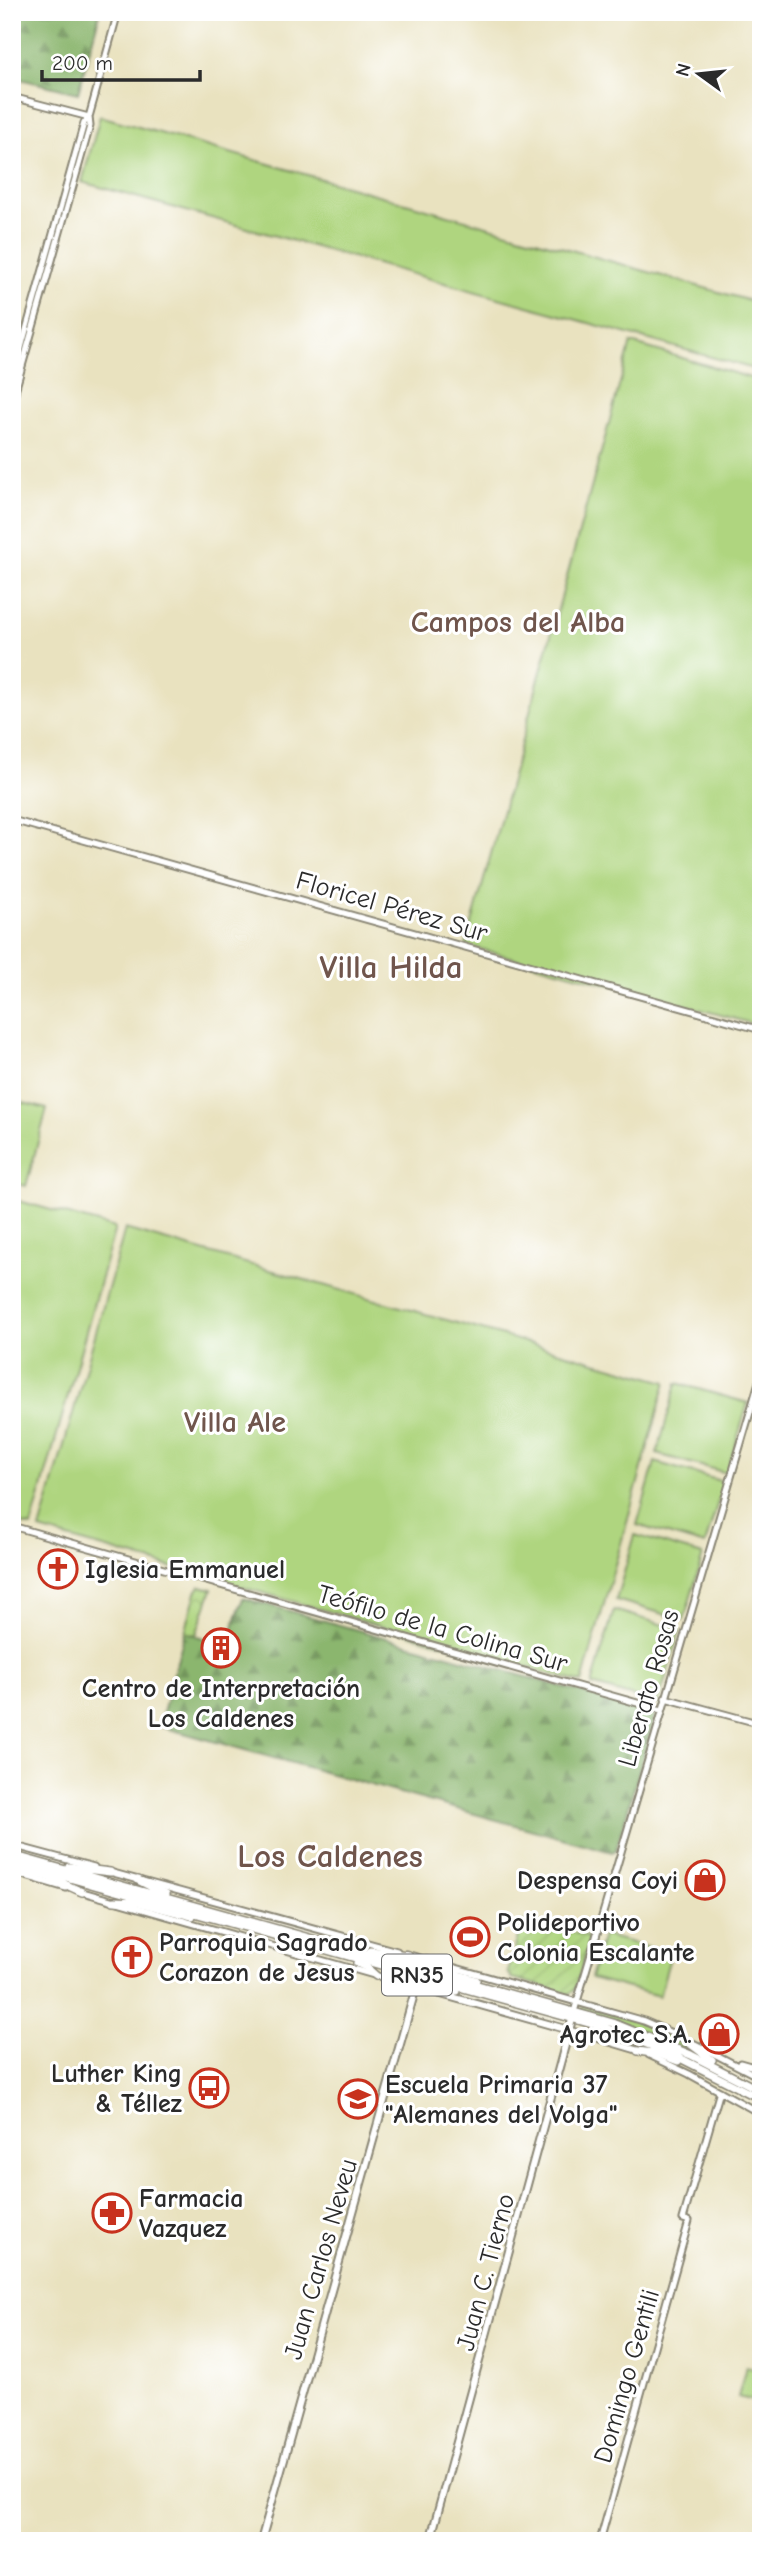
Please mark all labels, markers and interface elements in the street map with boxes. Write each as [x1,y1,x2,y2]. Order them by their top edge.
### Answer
scale bar [42,38,200,82]
north arrow [664,38,734,108]
text: 200 m [52,51,113,75]
text: N [671,61,696,79]
district label: Campos del Alba [411,605,625,640]
street label: Floricel Pérez Sur [292,865,492,949]
district label: Villa Hilda [319,948,463,986]
district label: Villa Ale [184,1405,286,1440]
church icon: Iglesia Emmanuel [37,1548,79,1590]
place label: Iglesia Emmanuel [85,1555,285,1585]
street label: Teófilo de la Colina Sur [314,1579,572,1679]
street label: Liberato Rosas [612,1606,686,1770]
building icon: Centro de Interpretación Los Caldenes [200,1627,242,1669]
place label: Centro de Interpretación Los Caldenes [82,1674,360,1734]
district label: Los Caldenes [237,1837,423,1875]
shop icon: Despensa Coyi [684,1859,726,1901]
place label: Despensa Coyi [517,1866,678,1896]
place label: Polideportivo Colonia Escalante [497,1908,695,1968]
sports icon: Polideportivo Colonia Escalante [449,1916,491,1958]
place label: Parroquia Sagrado Corazon de Jesus [159,1928,368,1988]
church icon: Parroquia Sagrado Corazon de Jesus [111,1936,153,1978]
road number: RN35 [382,1954,452,1996]
shop icon: Agrotec S.A. [698,2013,740,2055]
place label: Agrotec S.A. [560,2020,692,2050]
place label: Luther King & Téllez [51,2059,182,2119]
bus stop icon: Luther King & Téllez [188,2067,230,2109]
place label: Escuela Primaria 37 "Alemanes del Volga" [385,2070,617,2130]
school or university icon: Escuela Primaria 37 "Alemanes del Volga" [337,2078,379,2120]
street label: Juan Carlos Neveu [278,2156,364,2363]
place label: Farmacia Vazquez [139,2184,243,2244]
street label: Juan C. Tierno [451,2191,521,2354]
pharmacy icon: Farmacia Vazquez [91,2192,133,2234]
street label: Domingo Gentili [588,2286,666,2466]

